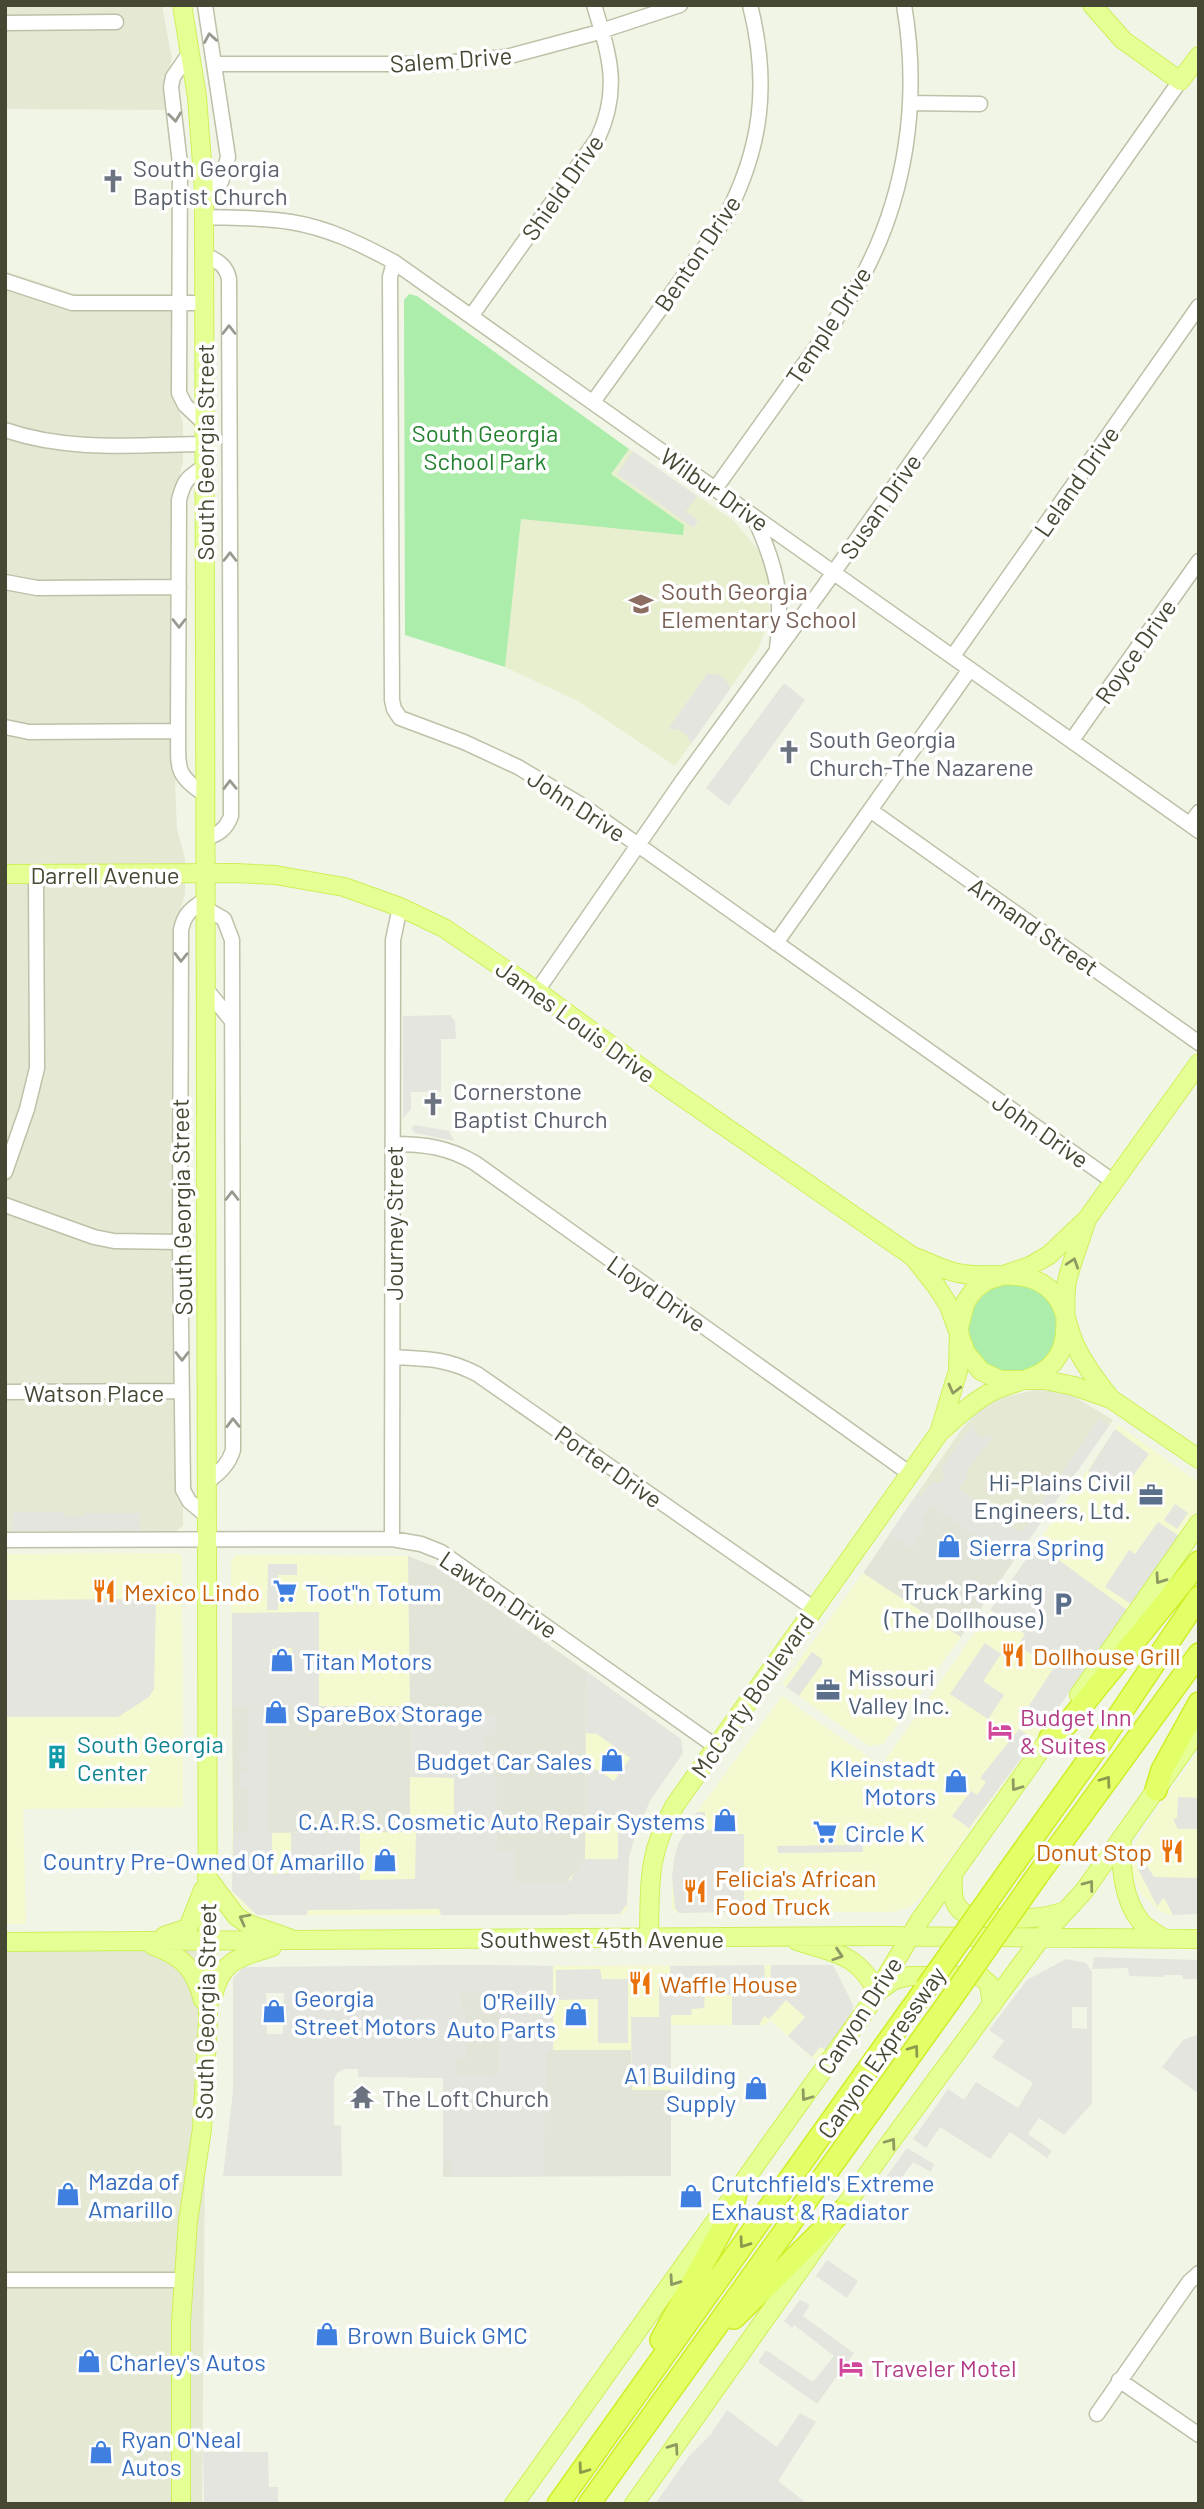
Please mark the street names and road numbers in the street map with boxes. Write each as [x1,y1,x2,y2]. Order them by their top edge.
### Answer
street label: Salem Drive [389,40,513,78]
street label: Shield Drive [515,128,609,246]
street label: Benton Drive [648,190,746,316]
street label: Temple Drive [779,261,877,389]
street label: South Georgia Street [190,344,219,560]
street label: Leland Drive [1027,420,1125,542]
street label: Wilbur Drive [655,441,775,537]
street label: Susan Drive [833,448,927,564]
street label: Royce Drive [1088,593,1182,709]
street label: John Drive [523,763,631,847]
street label: Darrell Avenue [30,860,180,889]
street label: Armand Street [964,871,1104,981]
street label: James Louis Drive [491,953,661,1089]
street label: John Drive [987,1086,1095,1174]
street label: South Georgia Street [165,1098,197,1316]
street label: Journey Street [379,1145,408,1301]
street label: Lloyd Drive [602,1248,712,1338]
street label: Watson Place [24,1378,164,1407]
street label: Porter Drive [550,1419,668,1513]
street label: Lawton Drive [435,1544,563,1644]
street label: McCarty Boulevard [684,1607,820,1783]
street label: South Georgia Street [189,1902,221,2120]
street label: Southwest 45th Avenue [480,1924,724,1953]
street label: Canyon Drive [810,1951,908,2079]
street label: Canyon Expressway [811,1960,951,2144]

